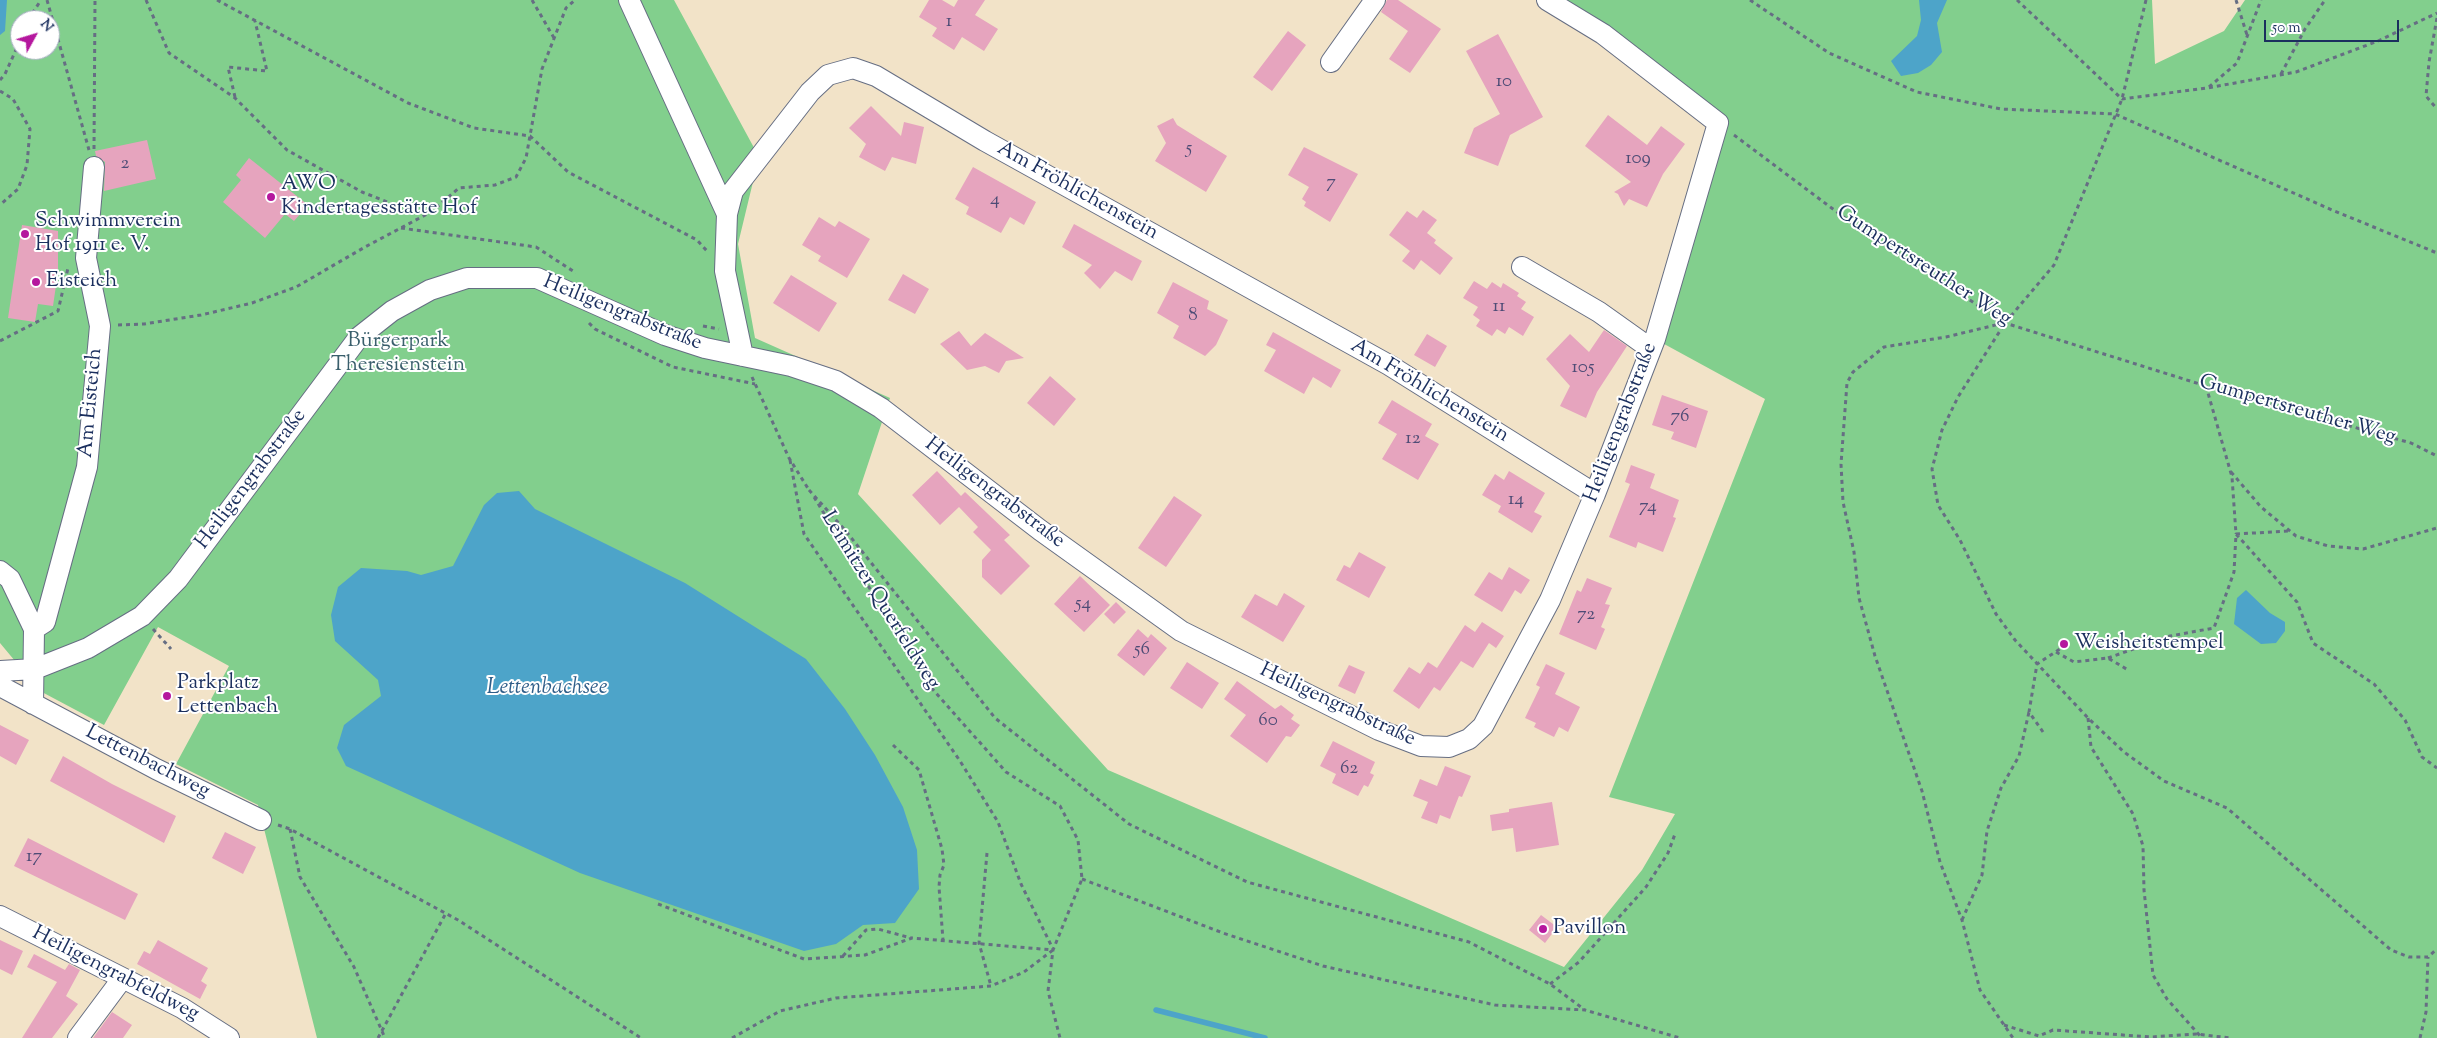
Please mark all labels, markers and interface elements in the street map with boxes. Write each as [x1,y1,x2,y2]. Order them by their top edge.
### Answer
north arrow [10,10,60,60]
scale bar [2267,10,2402,42]
house number: 1 [946,12,952,34]
text: N [35,16,57,37]
text: 50 m [2272,18,2301,39]
house number: 10 [1496,72,1512,94]
street label: Am Fröhlichenstein [992,137,1162,247]
house number: 5 [1186,139,1192,161]
house number: 109 [1625,149,1651,171]
house number: 2 [121,154,129,176]
place label: AWO Kindertagesstätte Hof [281,172,477,222]
house number: 7 [1326,173,1336,195]
house number: 4 [990,190,1000,212]
marker: AWO Kindertagesstätte Hof [265,191,277,203]
street label: Gumpertsreuther Weg [1831,201,2015,333]
place label: Schwimmverein Hof 1911 e. V. [35,209,181,259]
marker: Schwimmverein Hof 1911 e. V. [19,228,31,240]
place label: Eisteich [46,269,117,295]
street label: Heiligengrabstraße [539,271,705,357]
marker: Eisteich [30,276,42,288]
house number: 11 [1493,297,1505,319]
house number: 8 [1188,306,1198,328]
park label: Bürgerpark Theresienstein [331,329,465,379]
street label: Am Fröhlichenstein [1345,335,1513,449]
street label: Heiligengrabstraße [1580,340,1664,506]
street label: Am Eisteich [75,347,109,459]
house number: 105 [1572,358,1594,380]
street label: Gumpertsreuther Weg [2196,371,2398,451]
street label: Heiligengrabstraße [191,405,313,555]
house number: 76 [1671,407,1689,429]
house number: 12 [1405,429,1421,451]
street label: Heiligengrabstraße [919,433,1069,555]
house number: 14 [1508,490,1524,512]
house number: 74 [1639,497,1657,519]
street label: Leimitzer Querfeldweg [814,507,944,695]
house number: 54 [1075,594,1091,616]
house number: 72 [1577,605,1595,627]
place label: Weisheitstempel [2074,631,2224,657]
marker: Weisheitstempel [2058,638,2070,650]
house number: 56 [1134,640,1150,662]
street label: Heiligengrabstraße [1255,659,1419,753]
place label: Parkplatz Lettenbach [177,671,278,721]
water label: Lettenbachsee [486,676,608,702]
marker: Parkplatz Lettenbach [161,690,173,702]
house number: 60 [1258,711,1278,733]
street label: Lettenbachweg [81,721,213,805]
house number: 62 [1340,759,1358,781]
house number: 17 [26,847,42,869]
place label: Pavillon [1553,916,1626,942]
street label: Heiligengrabfeldweg [27,922,203,1028]
marker: Pavillon [1537,923,1549,935]

